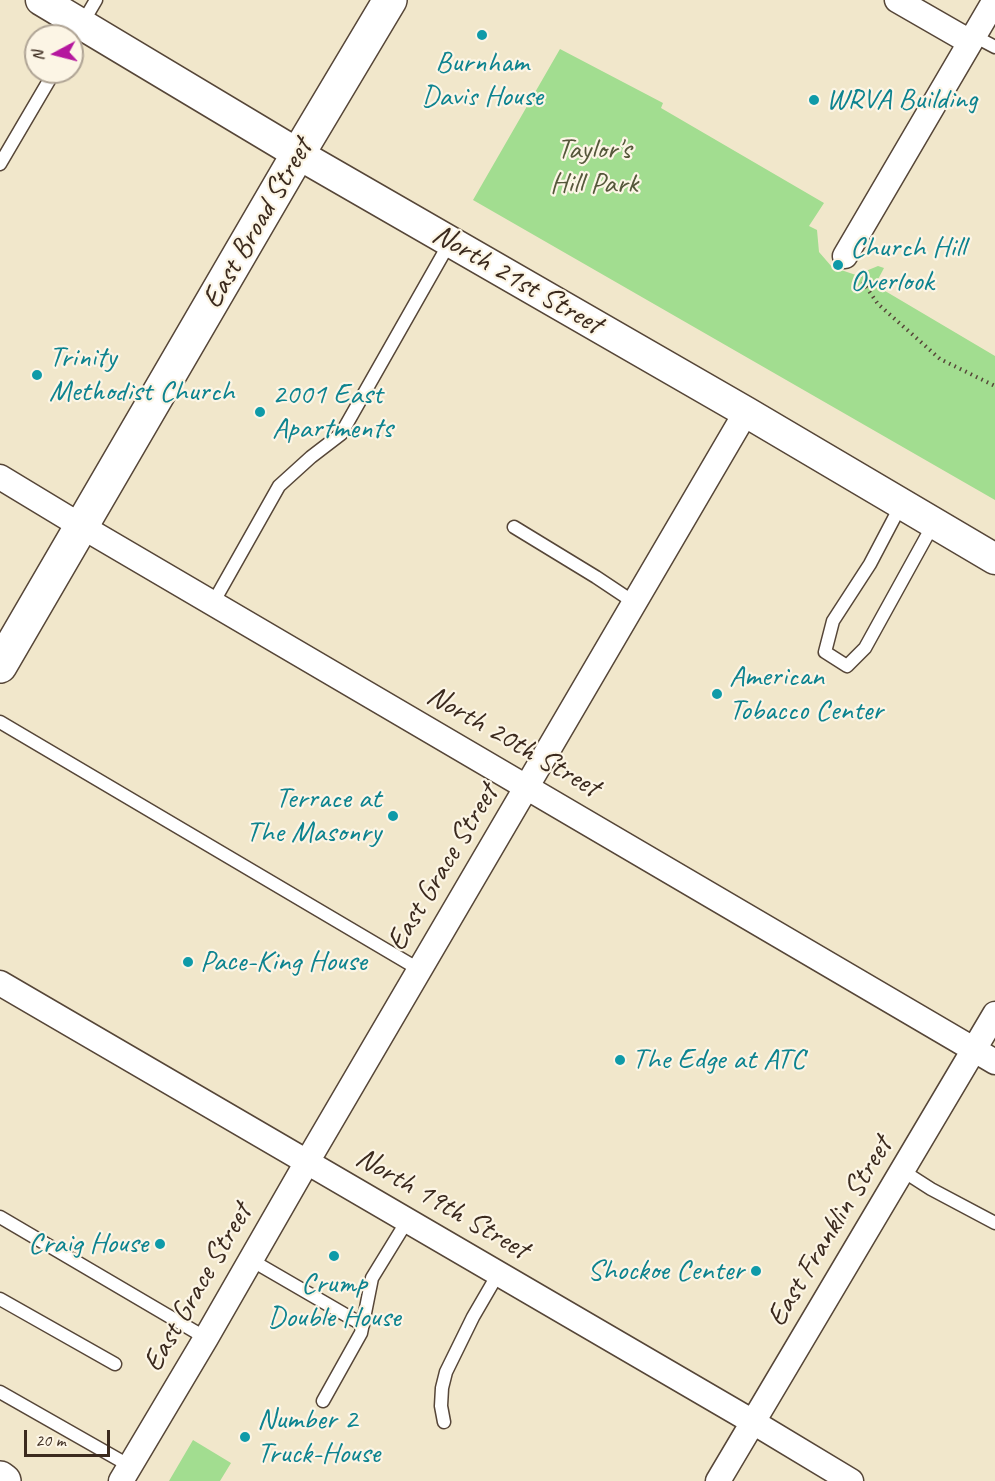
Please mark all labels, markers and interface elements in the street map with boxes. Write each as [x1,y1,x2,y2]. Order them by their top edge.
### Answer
north arrow [24,24,84,84]
marker: Burnham Davis House [475,28,489,42]
place label: Burnham Davis House [421,45,543,116]
text: N [28,50,49,62]
place label: WRVA Building [826,82,977,118]
marker: WRVA Building [807,93,821,107]
park label: Taylor's Hill Park [550,132,638,202]
street label: East Broad Street [195,133,321,315]
street label: North 21st Street [426,217,608,343]
place label: Church Hill Overlook [850,230,965,300]
marker: Church Hill Overlook [831,258,845,272]
place label: Trinity Methodist Church [49,340,234,410]
marker: Trinity Methodist Church [30,368,44,382]
place label: 2001 East Apartments [272,377,392,448]
marker: 2001 East Apartments [253,405,267,419]
place label: American Tobacco Center [729,659,883,730]
street label: North 20th Street [420,678,606,806]
marker: American Tobacco Center [710,687,724,701]
street label: East Grace Street [379,778,507,958]
place label: Terrace at The Masonry [246,781,381,852]
marker: Terrace at The Masonry [386,809,400,823]
place label: Pace-King House [200,944,367,980]
marker: Pace-King House [181,955,195,969]
place label: The Edge at ATC [632,1042,805,1078]
marker: The Edge at ATC [613,1053,627,1067]
street label: East Franklin Street [759,1131,901,1333]
street label: North 19th Street [349,1140,535,1268]
street label: East Grace Street [135,1198,261,1378]
place label: Craig House [28,1226,148,1262]
marker: Craig House [153,1237,167,1251]
marker: Crump Double House [327,1249,341,1263]
place label: Shockoe Center [587,1253,744,1289]
marker: Shockoe Center [749,1264,763,1278]
place label: Crump Double House [267,1266,401,1336]
place label: Number 2 Truck-House [257,1402,380,1472]
scale bar [27,1418,112,1456]
text: 20 m [35,1429,66,1451]
marker: Number 2 Truck-House [238,1430,252,1444]

